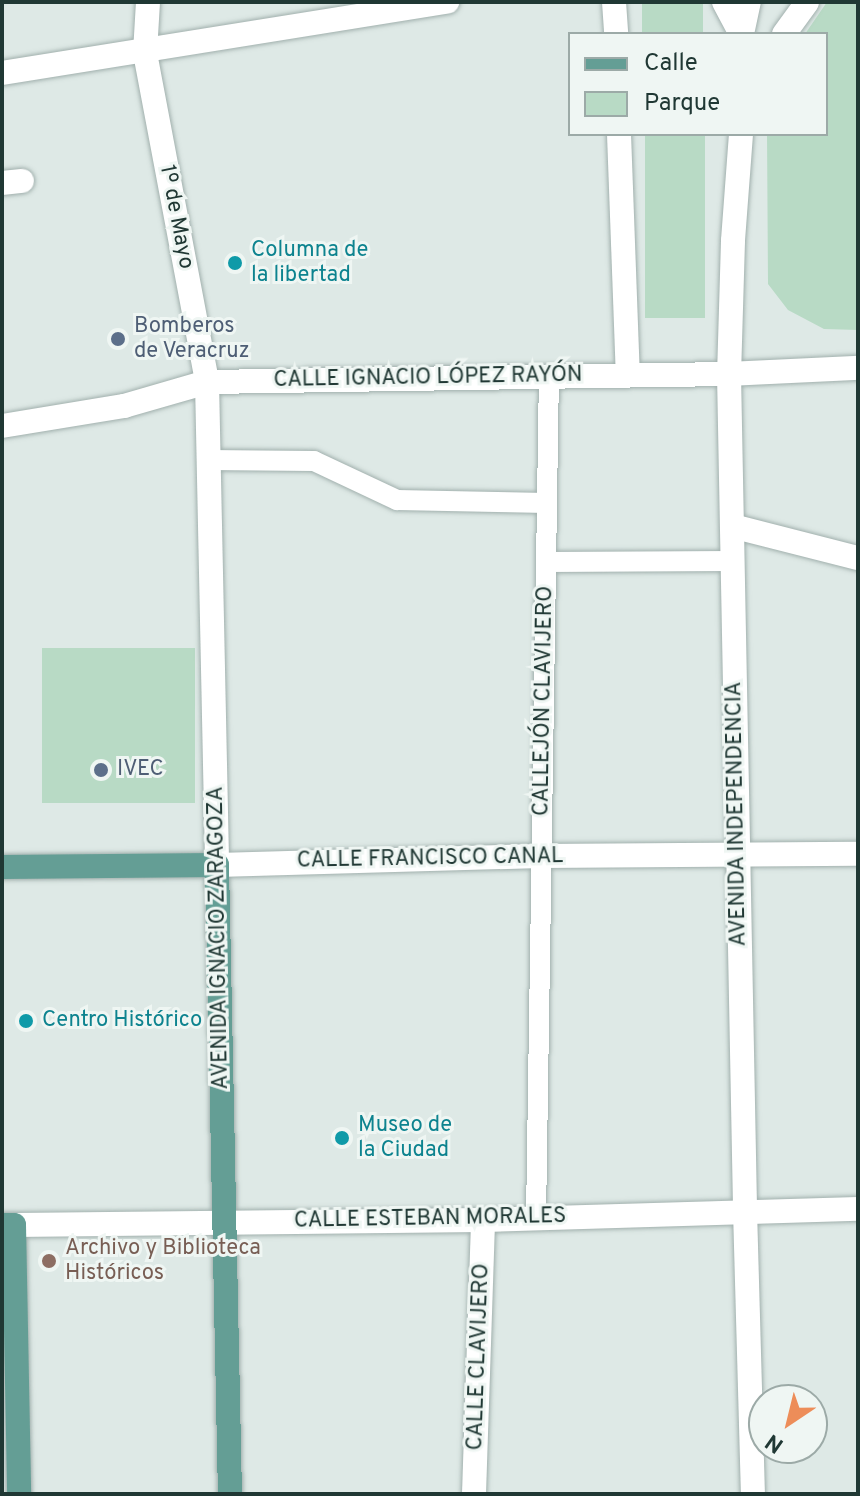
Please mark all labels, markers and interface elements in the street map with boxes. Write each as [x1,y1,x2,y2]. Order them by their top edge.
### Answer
legend [568,32,828,136]
text: Calle [644,49,698,79]
text: Parque [644,89,720,119]
street label: 1º de Mayo [153,163,199,271]
place label: Columna de la libertad [251,237,368,288]
marker: Columna de la libertad [226,254,244,272]
place label: Bomberos de Veracruz [134,313,251,364]
marker: Bomberos de Veracruz [109,330,127,348]
street label: CALLE IGNACIO LÓPEZ RAYÓN [273,362,583,394]
street label: CALLEJÓN CLAVIJERO [529,586,559,816]
street label: AVENIDA INDEPENDENCIA [721,681,753,947]
place label: IVEC [117,757,164,783]
marker: IVEC [92,761,110,779]
street label: AVENIDA IGNACIO ZARAGOZA [203,786,235,1090]
street label: CALLE FRANCISCO CANAL [297,843,563,875]
place label: Centro Histórico [42,1008,202,1034]
marker: Centro Histórico [17,1012,35,1030]
place label: Museo de la Ciudad [358,1112,452,1164]
marker: Museo de la Ciudad [333,1129,351,1147]
street label: CALLE ESTEBAN MORALES [294,1203,566,1235]
place label: Archivo y Biblioteca Históricos [65,1235,261,1286]
marker: Archivo y Biblioteca Históricos [40,1252,58,1270]
street label: CALLE CLAVIJERO [463,1263,495,1451]
north arrow [748,1384,828,1464]
text: N [761,1427,789,1458]

